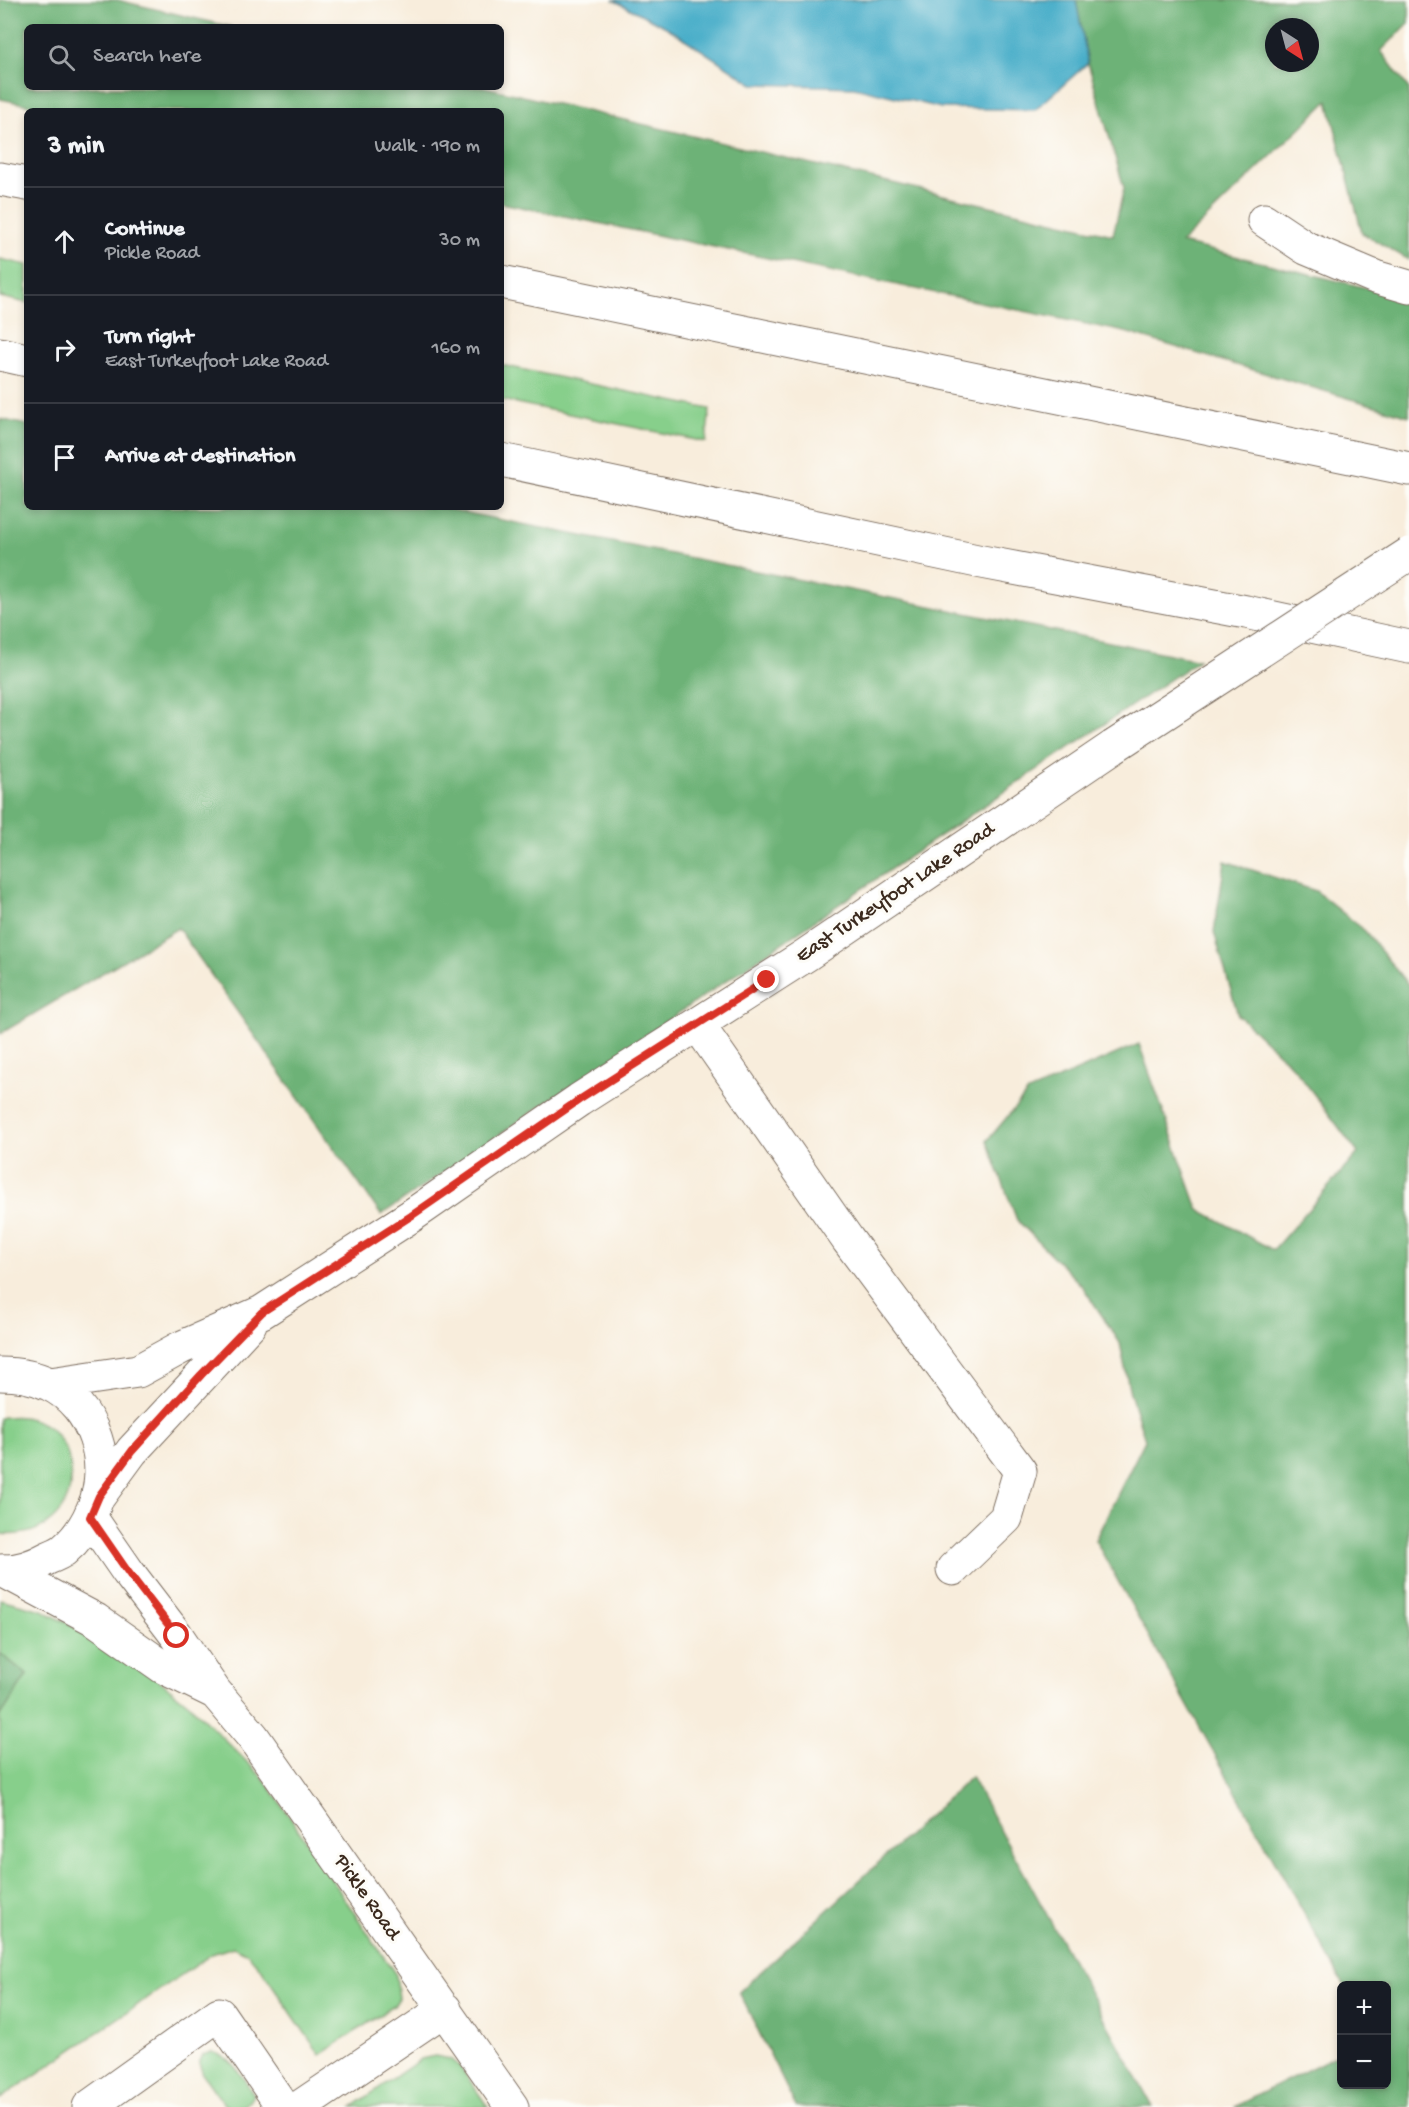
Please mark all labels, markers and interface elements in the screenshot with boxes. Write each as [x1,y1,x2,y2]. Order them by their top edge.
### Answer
north arrow [1265,18,1319,72]
search box [24,24,504,90]
icon: search [45,41,78,74]
text: Search here [93,44,201,70]
text: 3 min [48,132,104,163]
text: Walk · 190 m [374,136,480,159]
text: Continue [105,217,185,243]
icon: ahead [48,225,81,258]
text: 30 m [439,230,480,253]
text: Pickle Road [105,243,199,266]
text: Turn right [105,325,193,351]
icon: right [48,333,81,366]
text: 160 m [431,338,480,361]
text: East Turkeyfoot Lake Road [105,351,328,374]
icon: arrive [48,441,81,474]
text: Arrive at destination [105,444,295,470]
street label: East Turkeyfoot Lake Road [792,817,1001,970]
route end [753,966,779,992]
route start [163,1622,189,1648]
street label: Pickle Road [327,1849,406,1947]
map controls [1337,1981,1391,2089]
button: + [1337,1981,1391,2035]
button: − [1337,2035,1391,2089]

